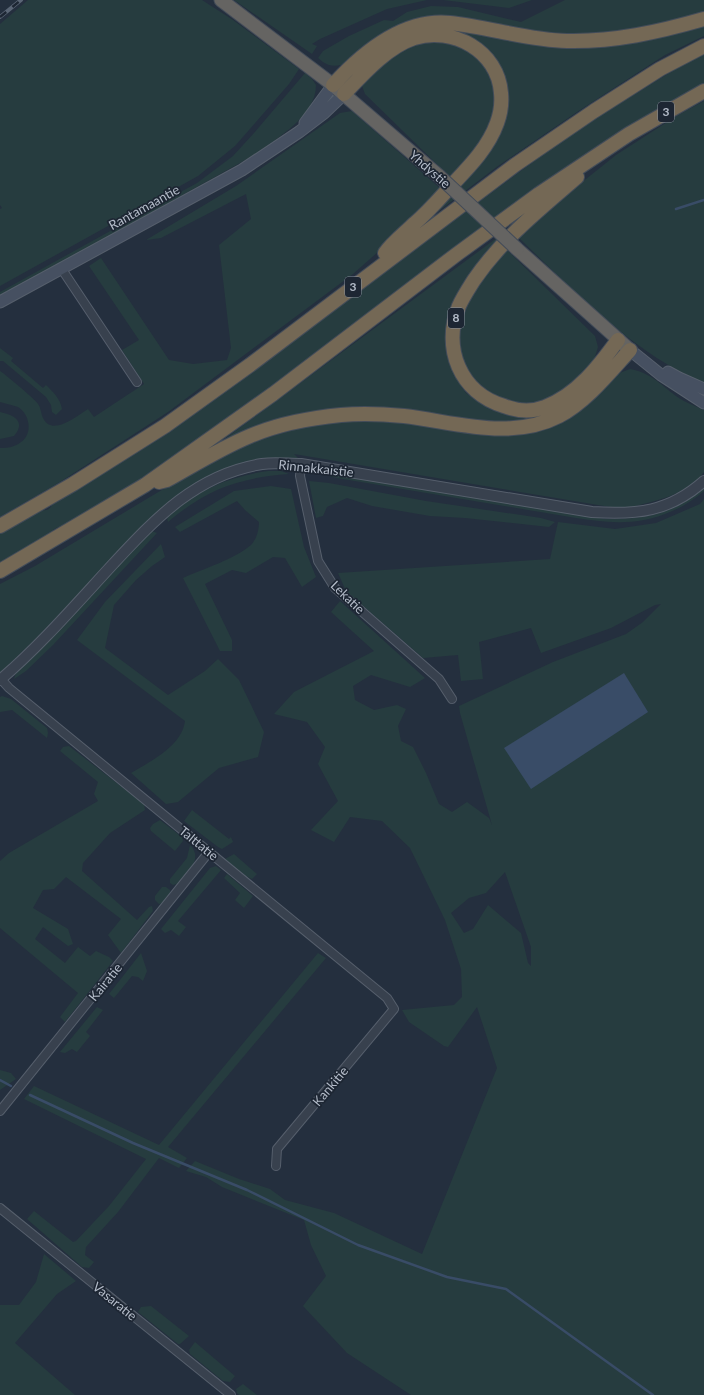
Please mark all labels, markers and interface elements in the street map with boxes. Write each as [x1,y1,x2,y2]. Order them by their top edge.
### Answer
road number: 3 [658,102,674,122]
street label: Yhdystie [406,147,454,191]
street label: Rantamaantie [106,181,182,233]
road number: 3 [345,277,361,297]
road number: 8 [448,308,464,328]
street label: Rinnakkaistie [278,456,354,480]
street label: Lekatie [328,577,368,617]
street label: Talttatie [176,822,222,864]
street label: Kairatie [85,960,125,1004]
street label: Kankitie [309,1063,351,1109]
street label: Vasaratie [90,1278,140,1324]

